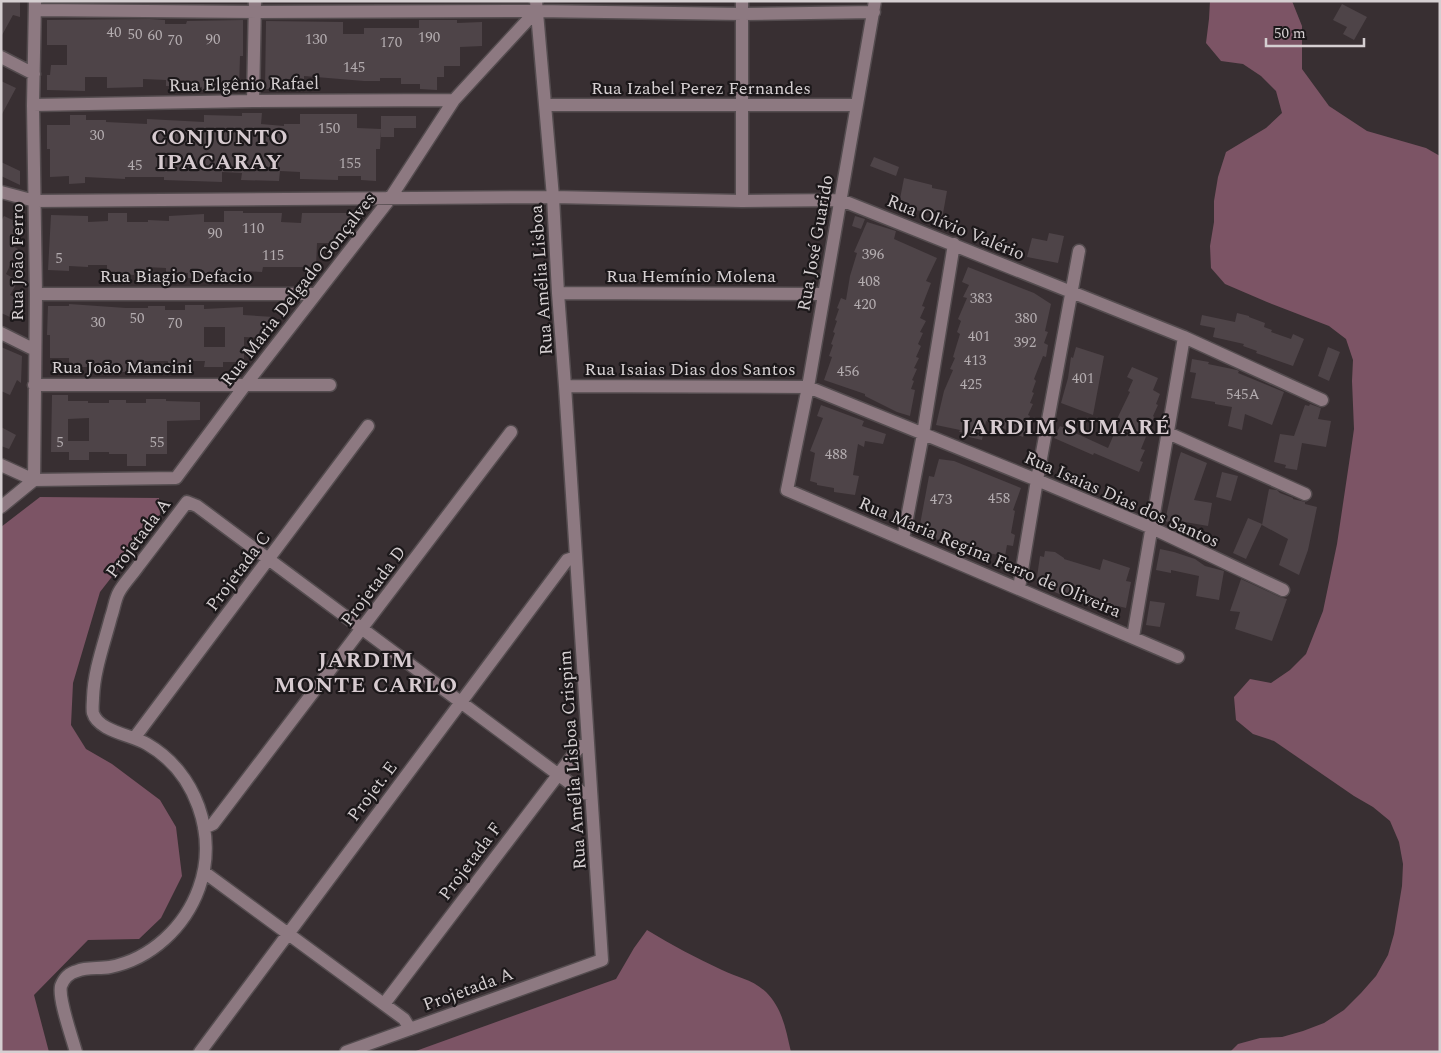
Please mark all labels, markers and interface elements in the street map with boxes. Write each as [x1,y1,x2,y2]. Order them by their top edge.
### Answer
scale bar [1266,15,1364,47]
house number: 40 [106,21,122,44]
text: 50 m [1274,22,1306,45]
house number: 50 [127,23,143,46]
house number: 60 [147,24,163,47]
house number: 190 [418,26,440,49]
house number: 90 [205,28,221,51]
house number: 130 [305,28,327,51]
house number: 70 [167,29,183,52]
house number: 170 [380,31,402,54]
house number: 145 [343,56,365,79]
street label: Rua Elgênio Rafael [168,70,320,99]
street label: Rua Izabel Perez Fernandes [591,75,811,102]
house number: 150 [318,117,340,140]
district label: CONJUNTO IPACARAY [151,121,289,179]
house number: 30 [89,124,105,147]
house number: 155 [339,152,361,175]
house number: 45 [127,154,143,177]
street label: Rua José Guarido [790,173,841,313]
street label: Rua Maria Delgado Gonçalves [214,186,383,392]
street label: Rua Olívio Valério [883,187,1029,267]
street label: Rua João Ferro [4,203,31,321]
street label: Rua Amélia Lisboa [523,204,560,356]
house number: 110 [242,217,264,240]
house number: 90 [207,222,223,245]
house number: 396 [862,243,885,266]
house number: 115 [262,244,284,267]
house number: 5 [55,247,63,270]
street label: Rua Biagio Defacio [100,263,252,290]
street label: Rua Hemínio Molena [606,263,776,290]
house number: 408 [858,270,880,293]
house number: 383 [970,287,993,310]
house number: 420 [854,293,876,316]
house number: 50 [129,307,145,330]
house number: 380 [1015,307,1037,330]
house number: 30 [90,311,106,334]
house number: 70 [167,312,183,335]
house number: 401 [968,325,990,348]
house number: 392 [1014,331,1036,354]
house number: 413 [964,349,987,372]
street label: Rua João Mancini [51,354,193,381]
street label: Rua Isaias Dias dos Santos [584,356,796,383]
house number: 456 [837,360,860,383]
house number: 401 [1072,367,1094,390]
house number: 425 [960,373,982,396]
house number: 545A [1226,383,1260,406]
district label: JARDIM SUMARÉ [961,411,1171,444]
house number: 5 [56,431,64,454]
house number: 55 [149,431,165,454]
house number: 488 [825,443,847,466]
street label: Rua Isaias Dias dos Santos [1020,444,1224,555]
house number: 458 [988,487,1010,510]
house number: 473 [930,488,953,511]
street label: Rua Maria Regina Ferro de Oliveira [854,490,1125,625]
street label: Projetada A [99,492,178,584]
street label: Projetada C [199,526,278,617]
street label: Projetada D [334,540,413,632]
district label: JARDIM MONTE CARLO [274,644,458,702]
street label: Rua Amélia Lisboa Crispim [551,649,594,871]
street label: Projet. E [341,755,404,827]
street label: Projetada F [432,816,509,906]
street label: Projetada A [419,961,517,1018]

